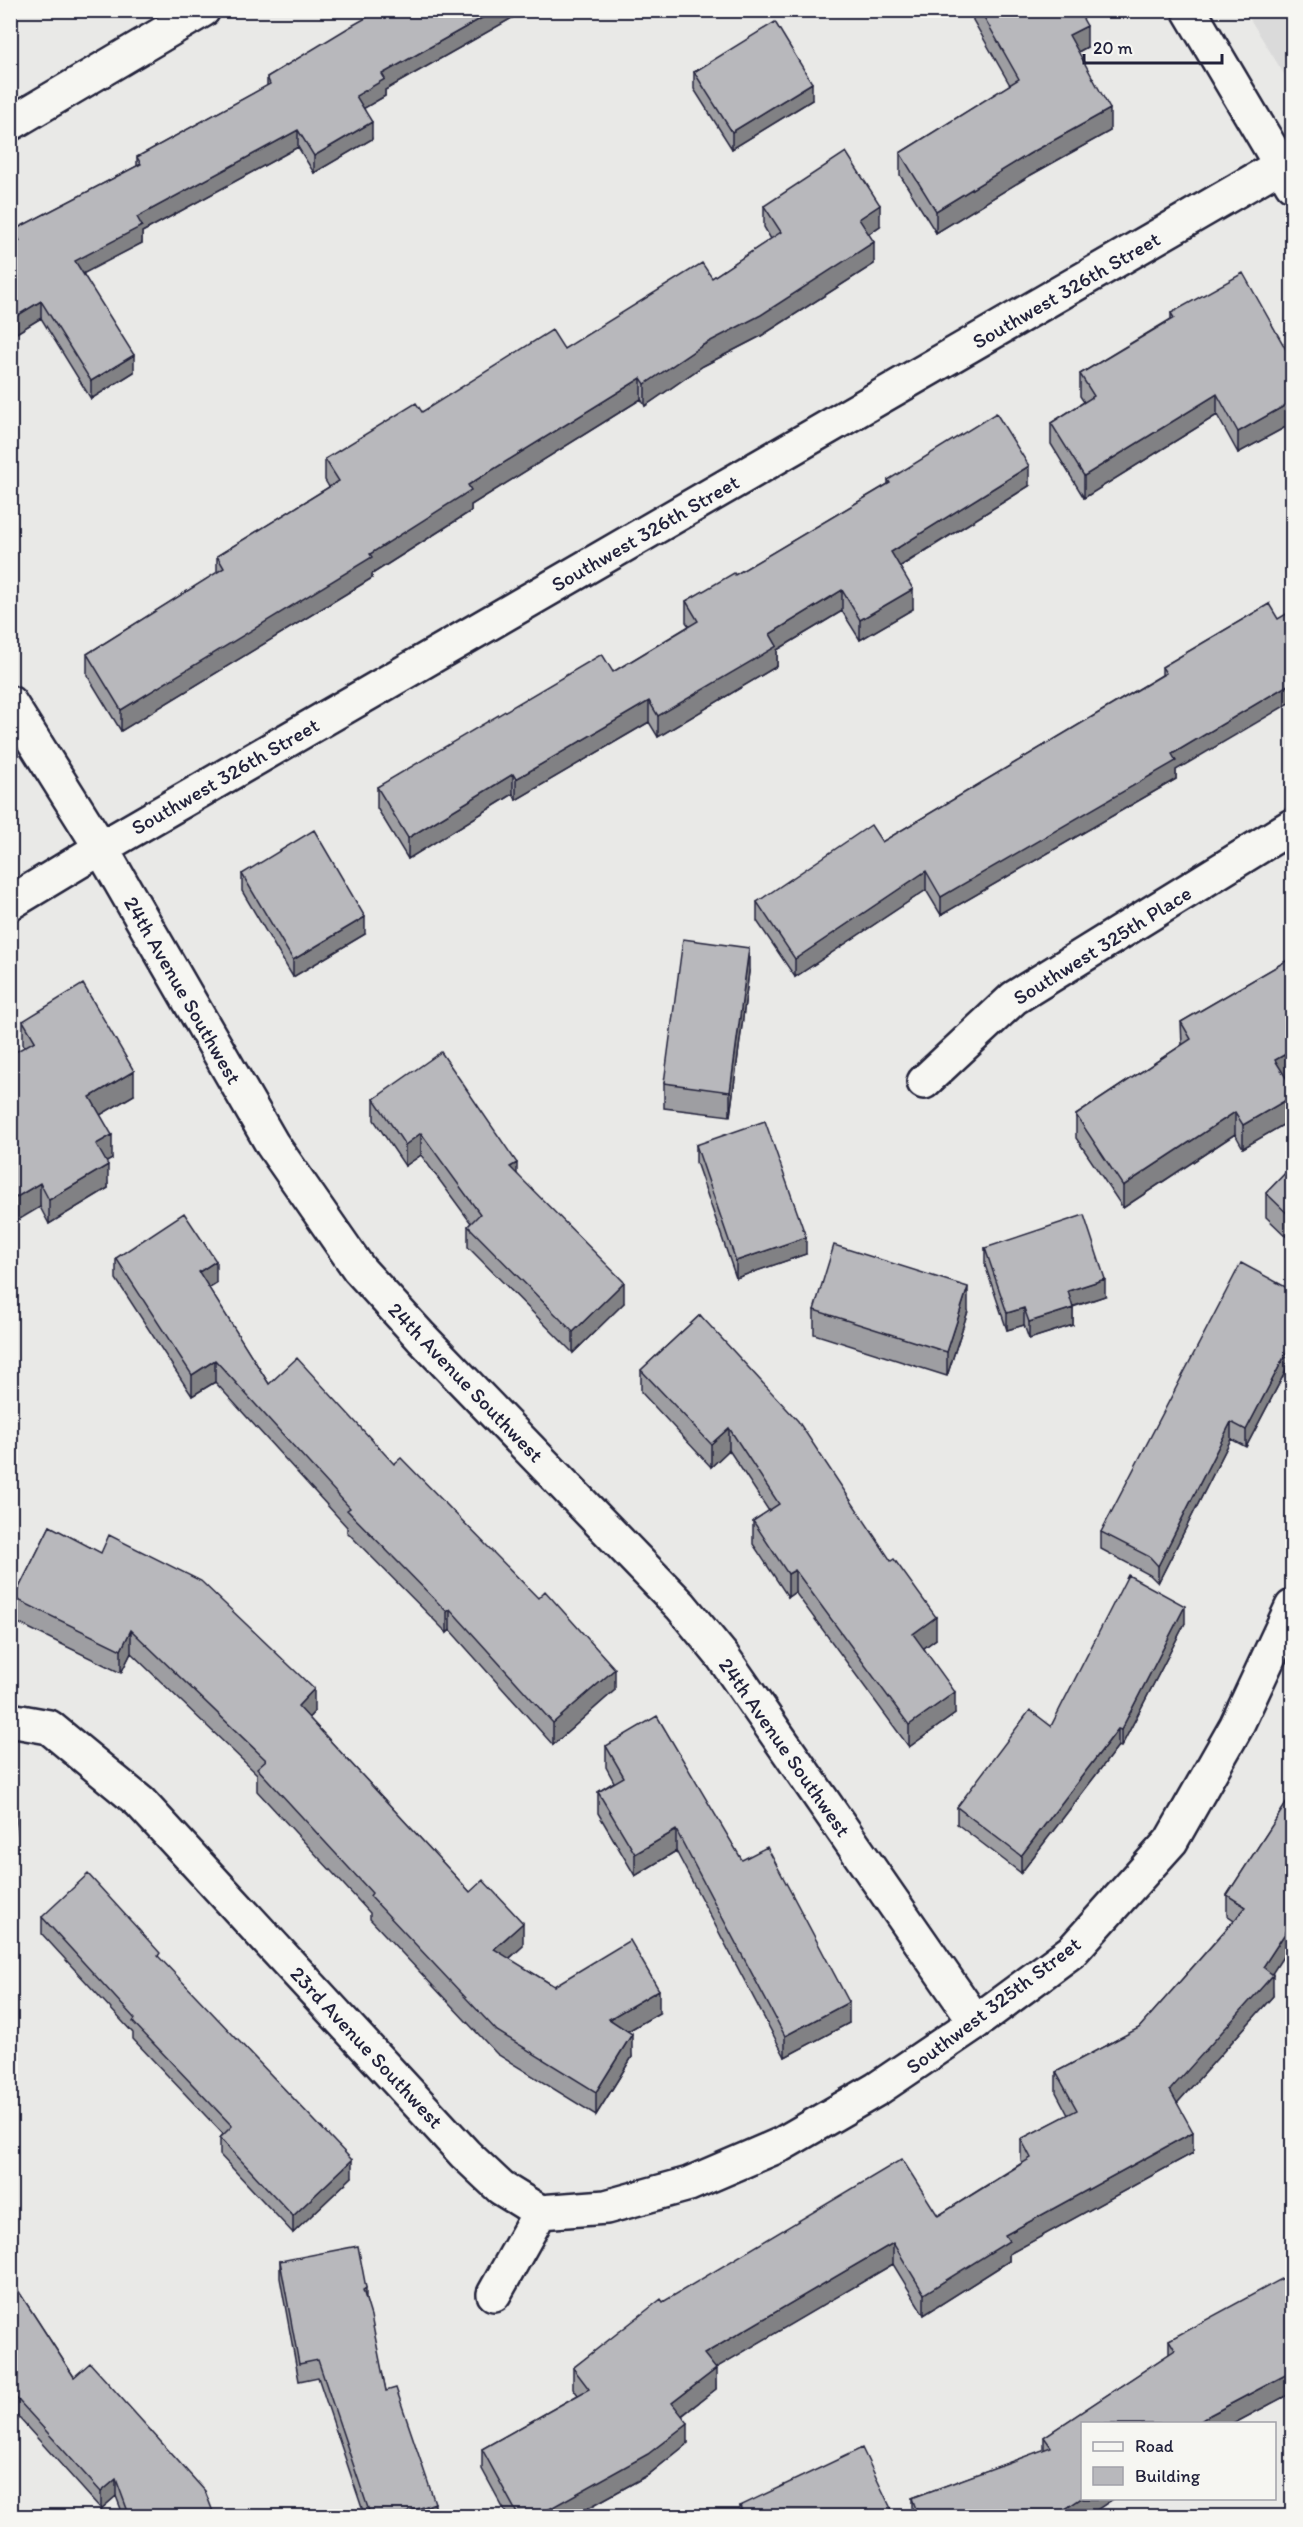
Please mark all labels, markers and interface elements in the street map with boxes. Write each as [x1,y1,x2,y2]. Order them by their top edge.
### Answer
scale bar [1084,27,1222,65]
text: 20 m [1093,37,1133,59]
street label: Southwest 326th Street [968,226,1164,354]
street label: Southwest 326th Street [547,469,743,597]
street label: Southwest 326th Street [127,712,323,840]
street label: Southwest 325th Place [1008,880,1196,1010]
street label: 24th Avenue Southwest [119,892,247,1088]
street label: 24th Avenue Southwest [383,1297,549,1467]
street label: 24th Avenue Southwest [714,1653,856,1841]
street label: Southwest 325th Street [901,1931,1085,2079]
street label: 23rd Avenue Southwest [285,1961,449,2133]
legend [1081,2422,1276,2500]
text: Road [1135,2435,1174,2457]
text: Building [1135,2465,1201,2487]

